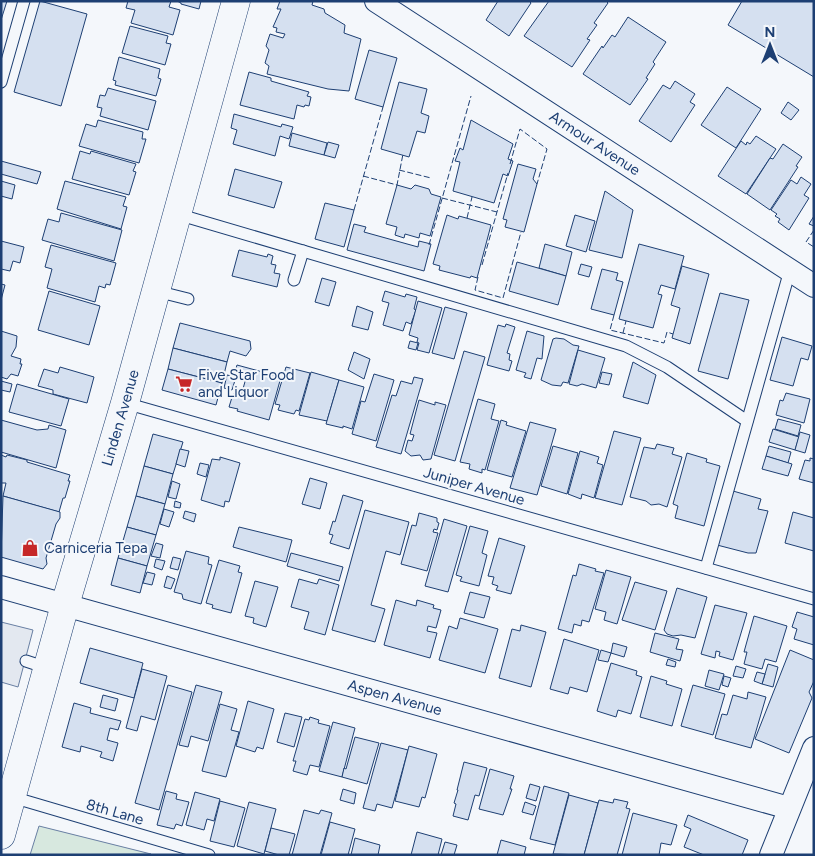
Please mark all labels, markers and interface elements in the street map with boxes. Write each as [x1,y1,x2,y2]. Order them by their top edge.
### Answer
north arrow [745,20,795,70]
text: N [765,24,775,41]
street label: Armour Avenue [546,107,644,179]
place label: Five Star Food and Liquor [198,366,295,401]
street label: Linden Avenue [98,368,143,468]
supermarket icon: Five Star Food and Liquor [174,374,194,394]
street label: Juniper Avenue [421,463,527,509]
shop icon: Carniceria Tepa [20,538,40,558]
place label: Carniceria Tepa [44,539,148,557]
street label: Aspen Avenue [346,676,444,719]
street label: 8th Lane [84,795,146,829]

